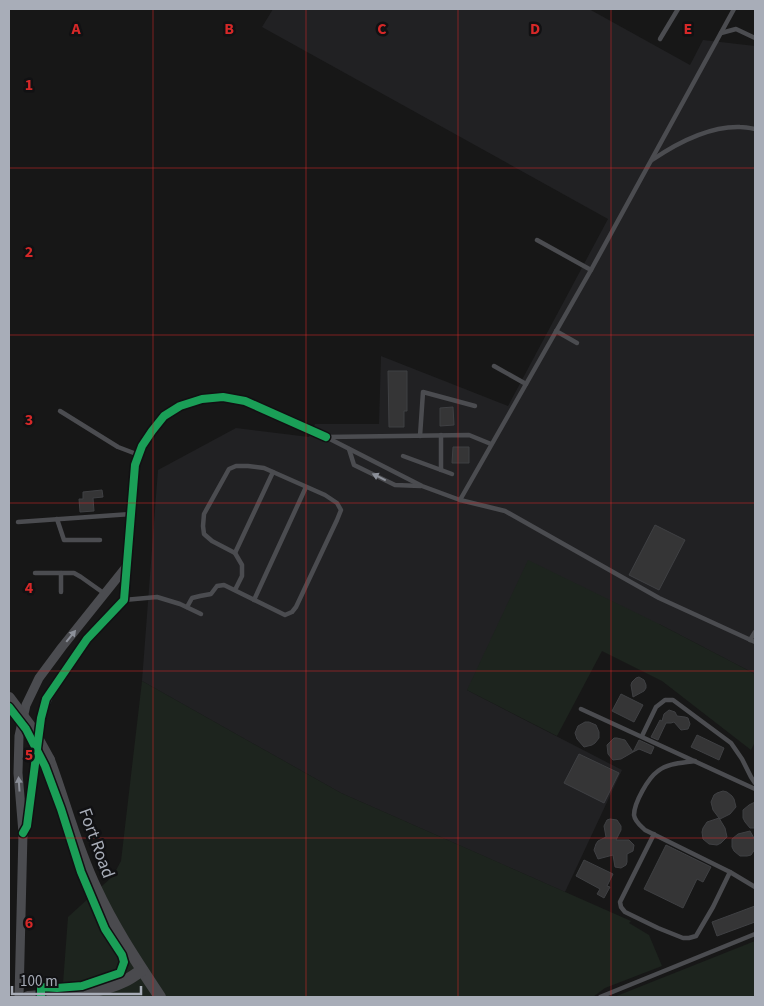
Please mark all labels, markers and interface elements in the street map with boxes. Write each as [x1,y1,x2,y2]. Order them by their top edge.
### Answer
text: A [70,18,81,40]
text: B [224,18,234,40]
text: C [377,18,387,40]
text: D [530,18,540,40]
text: E [684,18,692,40]
text: 1 [25,74,33,96]
text: 2 [25,241,33,263]
text: 3 [25,409,33,431]
one-way arrow [372,473,386,481]
text: 4 [25,577,34,599]
one-way arrow [65,630,76,643]
text: 5 [25,744,33,766]
one-way arrow [15,776,23,792]
street label: Fort Road [72,805,121,882]
text: 6 [25,912,33,934]
scale bar [12,964,141,996]
text: 100 m [20,971,58,992]

